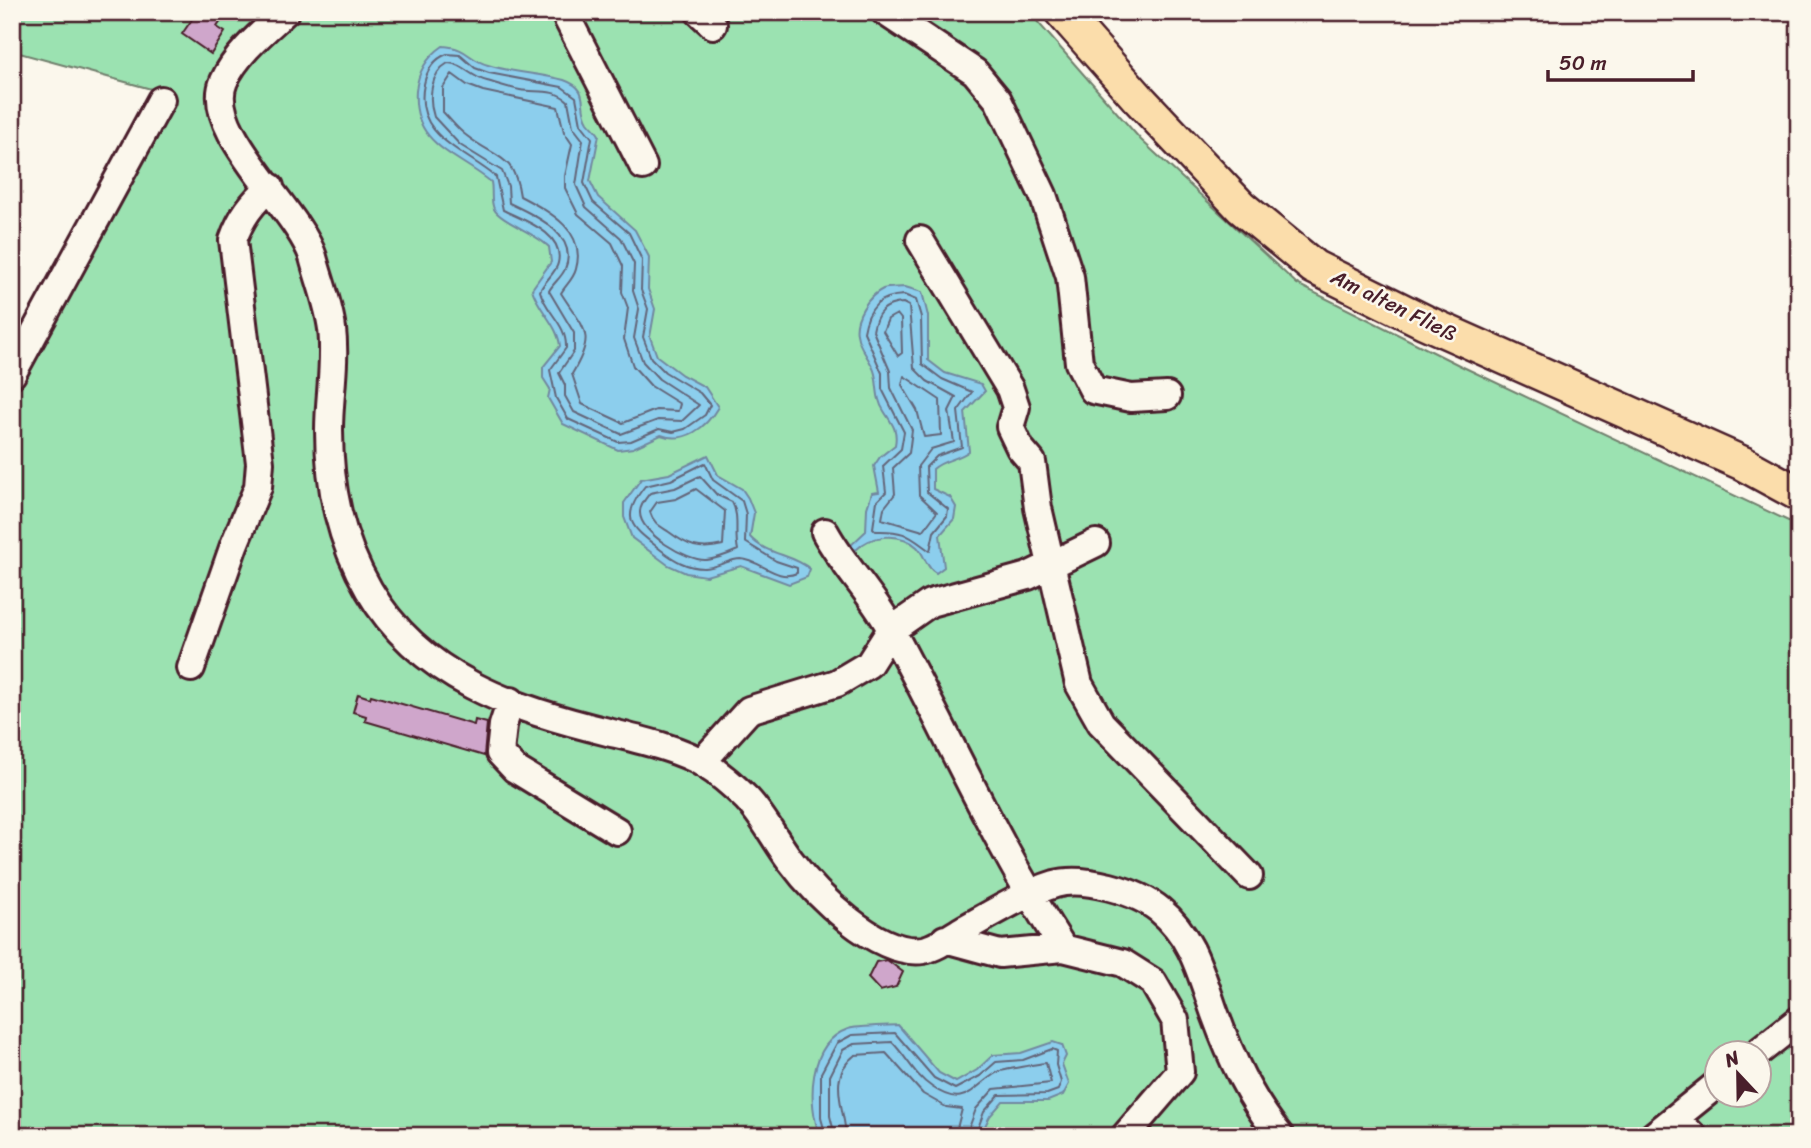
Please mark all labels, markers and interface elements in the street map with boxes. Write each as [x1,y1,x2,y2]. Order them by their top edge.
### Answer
scale bar [1548,38,1694,82]
text: 50 m [1559,44,1607,82]
street label: Am alten Fließ [1323,258,1464,352]
north arrow [1702,1040,1772,1110]
text: N [1719,1041,1745,1077]

